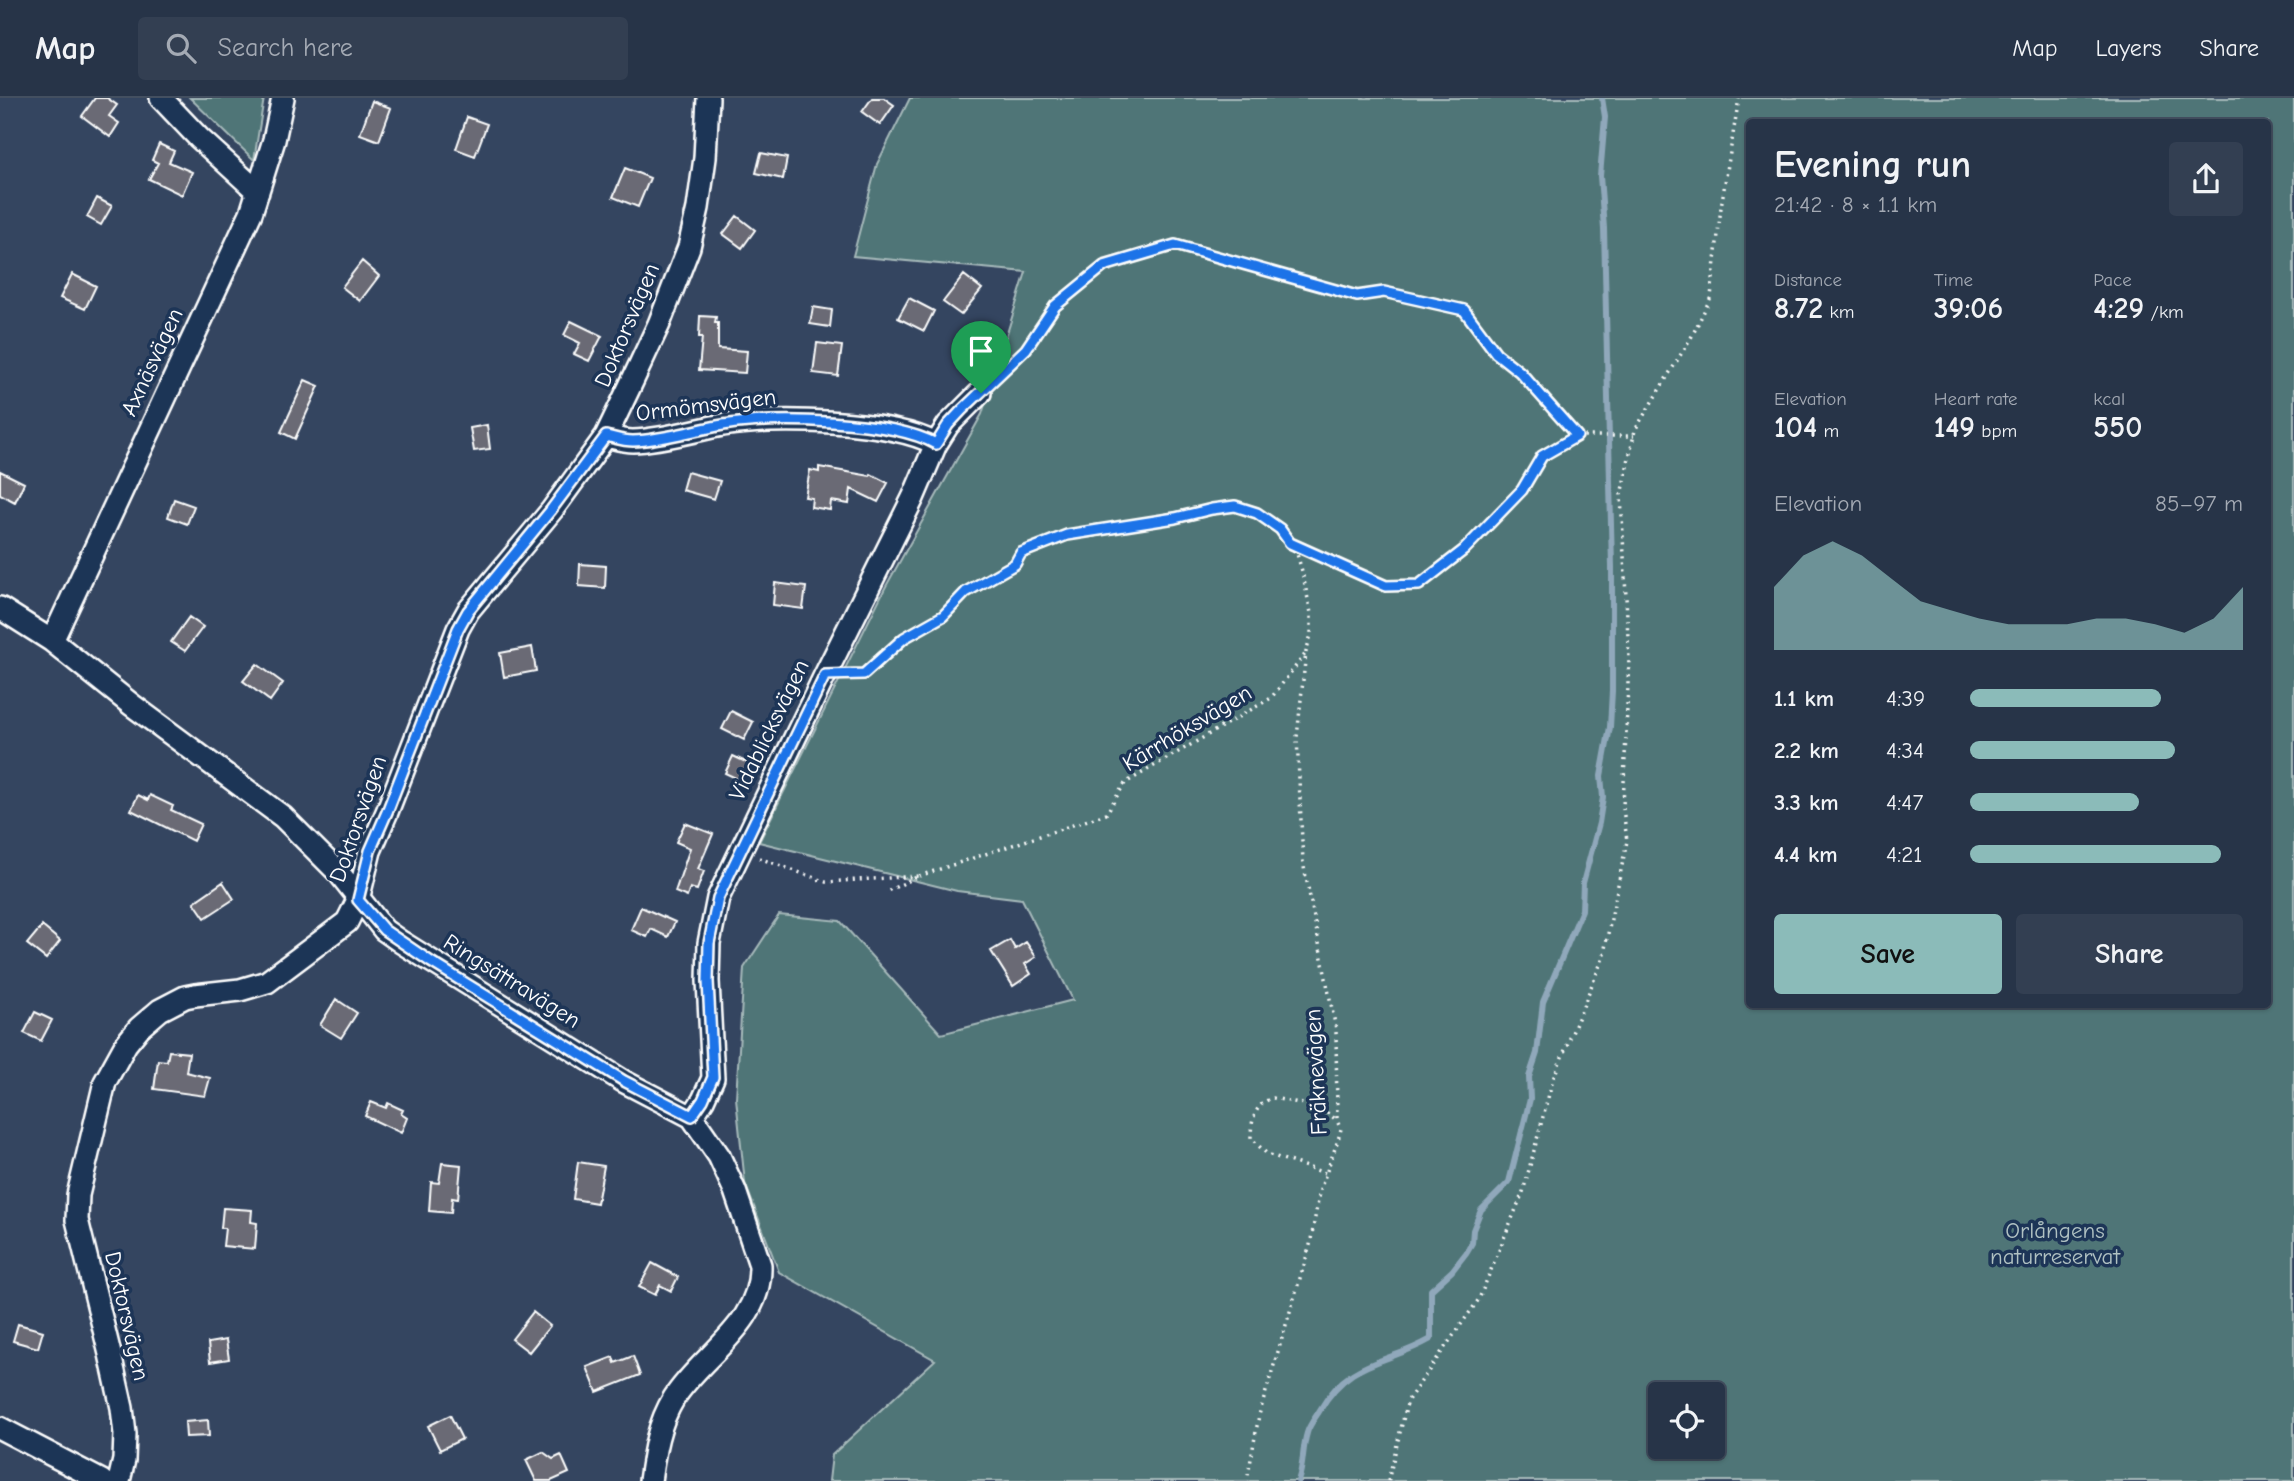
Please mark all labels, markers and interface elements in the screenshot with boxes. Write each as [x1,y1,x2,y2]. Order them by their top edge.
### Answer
search box [138,17,628,80]
text: Map [35,29,96,67]
icon: search [162,29,200,67]
text: Search here [218,33,353,63]
text: Map [2012,34,2058,62]
text: Layers [2096,34,2161,62]
text: Share [2199,34,2259,62]
button: share [2169,142,2243,216]
text: Evening run [1774,143,1971,187]
text: 21:42 · 8 × 1.1 km [1774,191,1937,218]
street label: Doktorsvägen [589,259,665,391]
text: Distance [1774,269,1842,291]
text: Time [1934,269,1973,291]
text: Pace [2093,269,2132,291]
text: 8.72 [1774,291,1823,326]
text: 39:06 [1934,291,2003,326]
text: 4:29 [2093,291,2144,326]
text: km [1823,301,1855,323]
text: /km [2144,301,2184,323]
street label: Axnäsvägen [115,304,189,420]
pin [951,321,1011,393]
icon: arrive [962,332,1000,370]
street label: Ormömsvägen [634,383,778,427]
text: Elevation [1774,388,1847,410]
text: Heart rate [1934,388,2017,410]
text: kcal [2093,388,2125,410]
text: 104 [1774,410,1817,445]
text: 149 [1934,410,1975,445]
text: 550 [2093,410,2142,445]
text: m [1817,420,1839,442]
text: bpm [1975,420,2017,442]
text: Elevation [1774,490,1862,517]
text: 85–97 m [2155,490,2243,517]
street label: Vidablicksvägen [723,655,815,805]
street label: Kärrhöksvägen [1118,679,1256,777]
text: 1.1 km [1774,685,1834,712]
text: 4:39 [1886,685,1925,712]
text: 2.2 km [1774,737,1839,764]
text: 4:34 [1886,737,1924,764]
street label: Doktorsvägen [324,752,392,886]
text: 3.3 km [1774,789,1839,816]
text: 4:47 [1886,789,1923,816]
text: 4.4 km [1774,841,1837,868]
text: 4:21 [1886,841,1922,868]
button: Save [1774,914,2002,994]
button: Share [2016,914,2243,994]
street label: Ringsättravägen [439,928,585,1034]
street label: Fräknevägen [1299,1008,1333,1136]
park label: Orlångens naturreservat [1990,1217,2121,1270]
street label: Doktorsvägen [99,1249,155,1383]
map controls [1648,1382,1725,1459]
button: locate [1648,1382,1725,1459]

